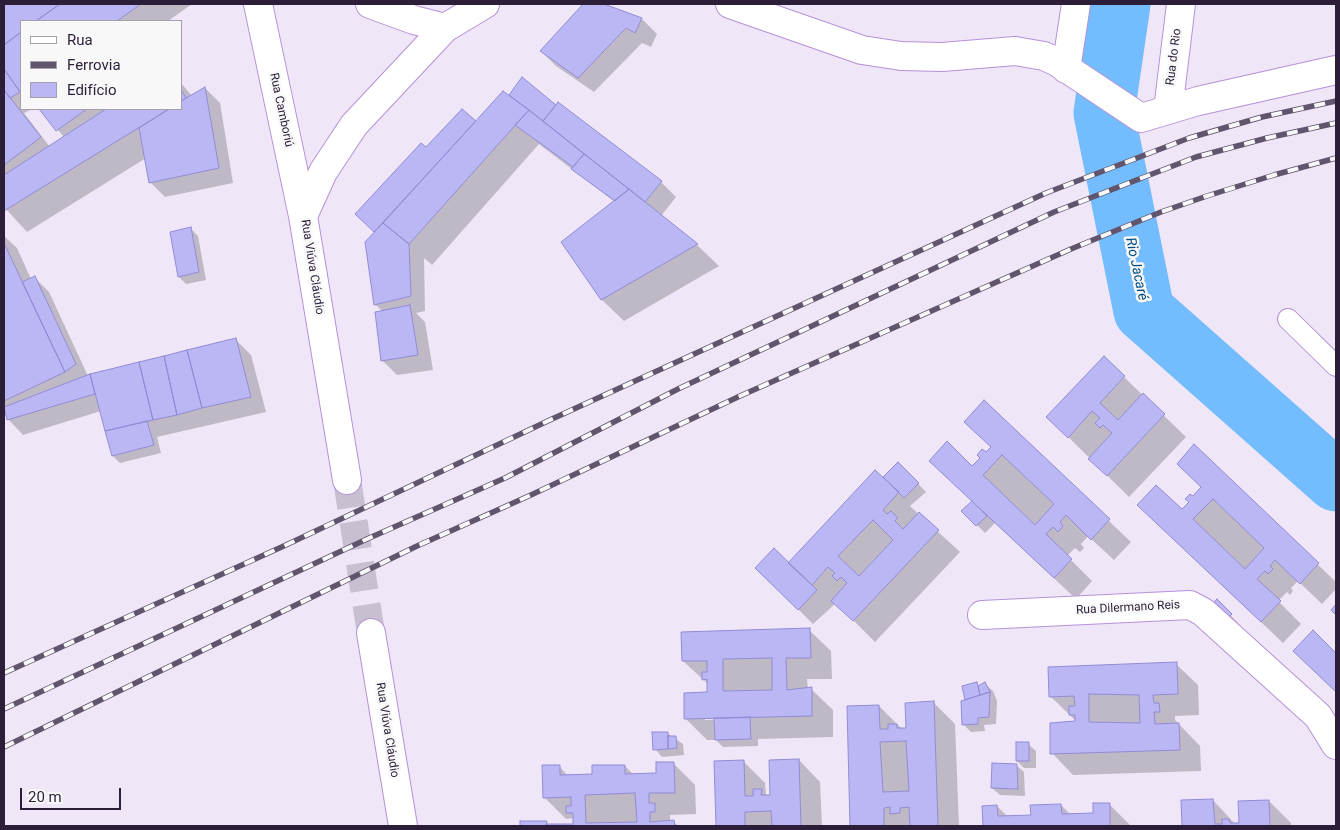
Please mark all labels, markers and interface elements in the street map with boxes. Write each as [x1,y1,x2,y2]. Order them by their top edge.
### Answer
legend [20,20,182,110]
street label: Rua do Rio [1163,28,1185,86]
text: Rua [67,31,93,49]
text: Ferrovia [67,56,121,74]
street label: Rua Camboriú [266,72,296,148]
text: Edifício [67,81,116,99]
street label: Rua Viúva Cláudio [297,218,327,316]
water label: Rio Jacaré [1121,236,1151,302]
street label: Rua Dilermano Reis [1076,598,1180,618]
street label: Rua Viúva Cláudio [372,681,402,779]
scale bar [22,778,124,810]
text: 20 m [28,788,62,806]

